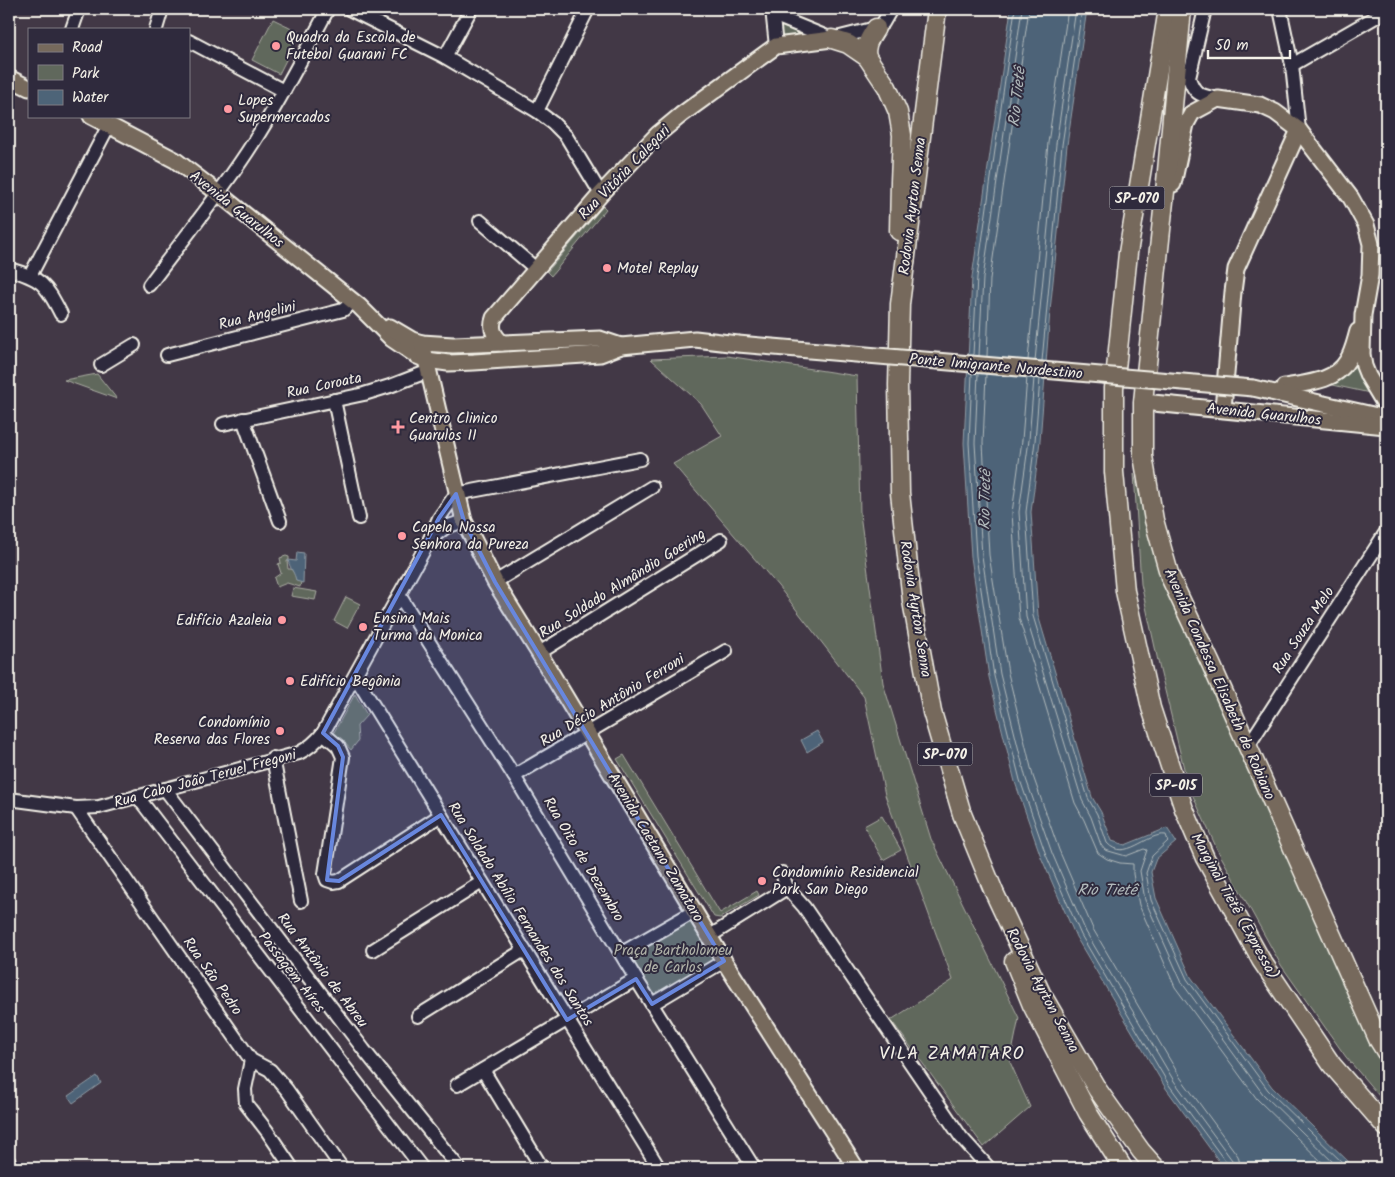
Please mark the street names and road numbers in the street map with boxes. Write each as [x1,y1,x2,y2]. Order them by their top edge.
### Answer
street label: Rua Vitória Calegari [573,119,677,226]
street label: Rodovia Ayrton Senna [893,136,933,276]
street label: Avenida Guarulhos [184,165,289,255]
road number: SP-070 [1110,187,1164,210]
street label: Rua Angelini [216,294,300,337]
street label: Ponte Imigrante Nordestino [908,347,1084,387]
street label: Rua Coroata [284,366,364,406]
street label: Avenida Guarulhos [1206,397,1323,433]
street label: Rua Soldado Almândio Goering [535,523,710,645]
street label: Rodovia Ayrton Senna [892,539,938,679]
street label: Avenida Condessa Elisabeth de Robiano [1157,565,1281,804]
street label: Rua Souza Melo [1267,582,1341,679]
street label: Rua Décio Antônio Ferroni [535,647,691,754]
road number: SP-070 [918,742,972,766]
street label: Rua Cabo João Teruel Fregoni [111,743,300,815]
street label: Avenida Caetano Zamataro [601,768,709,927]
road number: SP-015 [1150,774,1202,796]
street label: Rua Oito de Dezembro [536,792,630,927]
street label: Rua Soldado Abílio Fernandes dos Santos [441,798,600,1032]
street label: Marginal Tietê (Expressa) [1184,829,1285,984]
street label: Rua Antônio de Abreu [271,908,374,1033]
street label: Rodovia Ayrton Senna [999,924,1085,1057]
street label: Passagem Aíres [252,927,331,1019]
street label: Rua São Pedro [176,932,248,1021]

